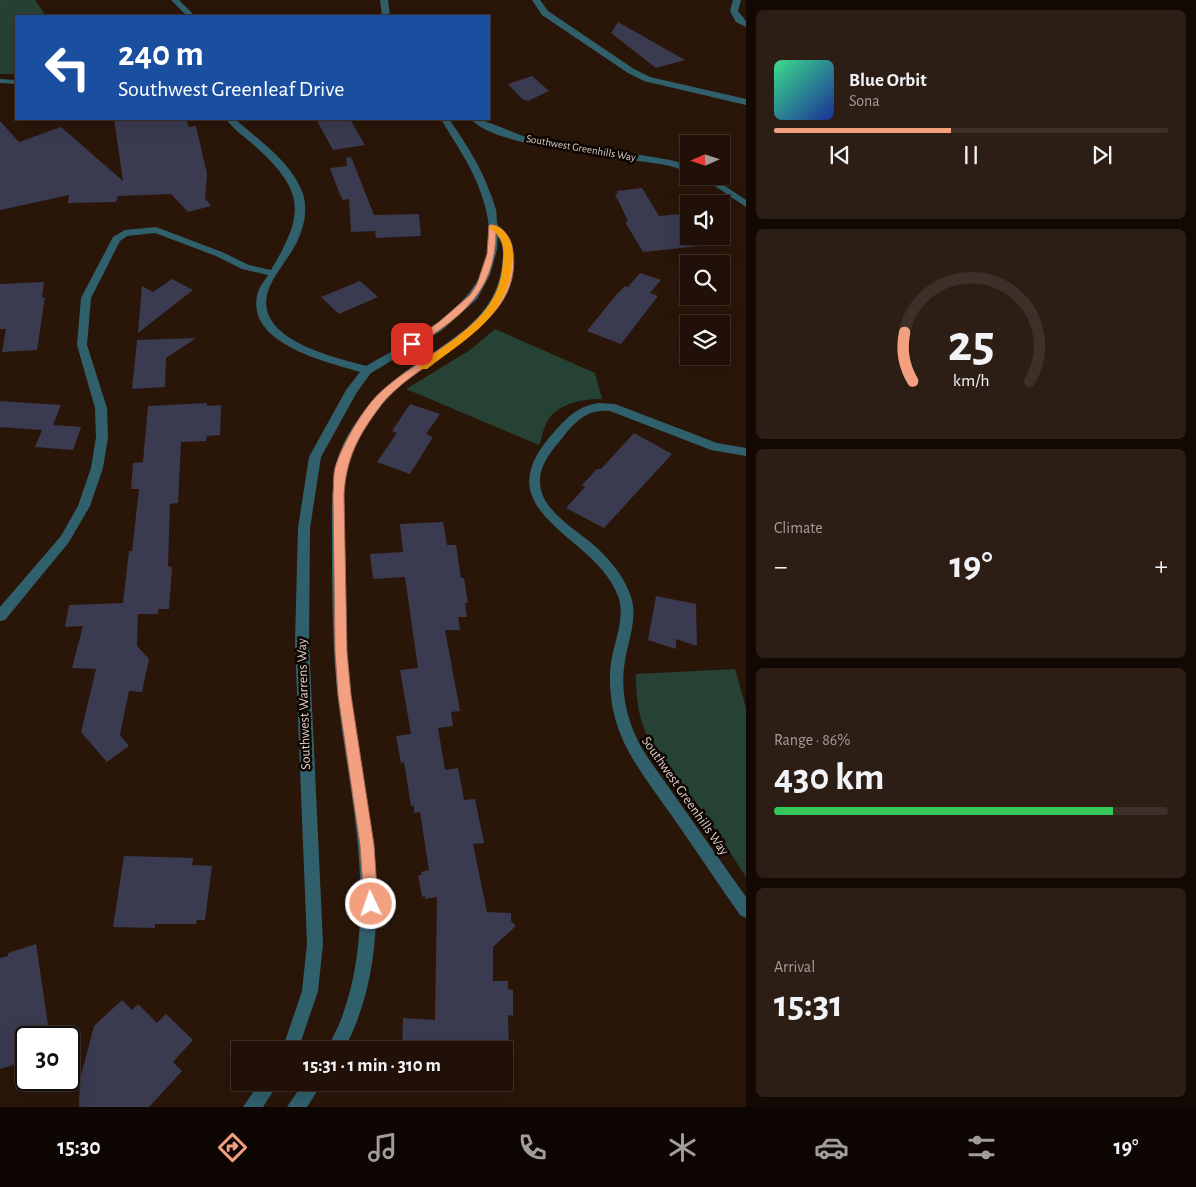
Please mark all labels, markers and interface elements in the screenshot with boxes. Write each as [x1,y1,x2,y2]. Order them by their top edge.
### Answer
icon: left [35,35,100,100]
text: 240 m [118,37,204,72]
text: Blue Orbit [849,71,927,90]
text: Southwest Greenleaf Drive [118,78,345,100]
text: Sona [849,93,880,109]
street label: Southwest Greenhills Way [525,133,637,163]
north arrow [680,135,730,185]
map controls [680,135,730,365]
icon: previous [826,141,854,169]
icon: pause [957,141,985,169]
icon: next [1088,141,1116,169]
button: sound [680,195,730,245]
button: search [680,255,730,305]
button: layers [680,315,730,365]
text: 25 [948,318,994,370]
pin [391,323,433,365]
icon: arrive [398,330,426,358]
text: km/h [953,372,989,390]
text: Climate [774,520,823,536]
text: 19° [949,547,993,585]
text: − [774,553,787,581]
text: + [1155,553,1168,581]
street label: Southwest Warrens Way [295,638,313,770]
text: Range · 86% [774,732,850,748]
street label: Southwest Greenhills Way [639,734,731,858]
text: 430 km [774,759,885,797]
position arrow [344,877,396,929]
text: Arrival [774,959,815,975]
text: 15:31 [774,986,843,1024]
speed limit sign: 30 [15,1026,80,1091]
text: 15:31 · 1 min · 310 m [303,1056,441,1075]
icon: directions [215,1130,250,1165]
icon: music [365,1130,400,1165]
icon: phone [515,1130,550,1165]
icon: climate [665,1130,700,1165]
icon: car [814,1130,849,1165]
icon: filters [964,1130,999,1165]
text: 15:30 [57,1136,101,1158]
text: 19° [1114,1136,1139,1158]

